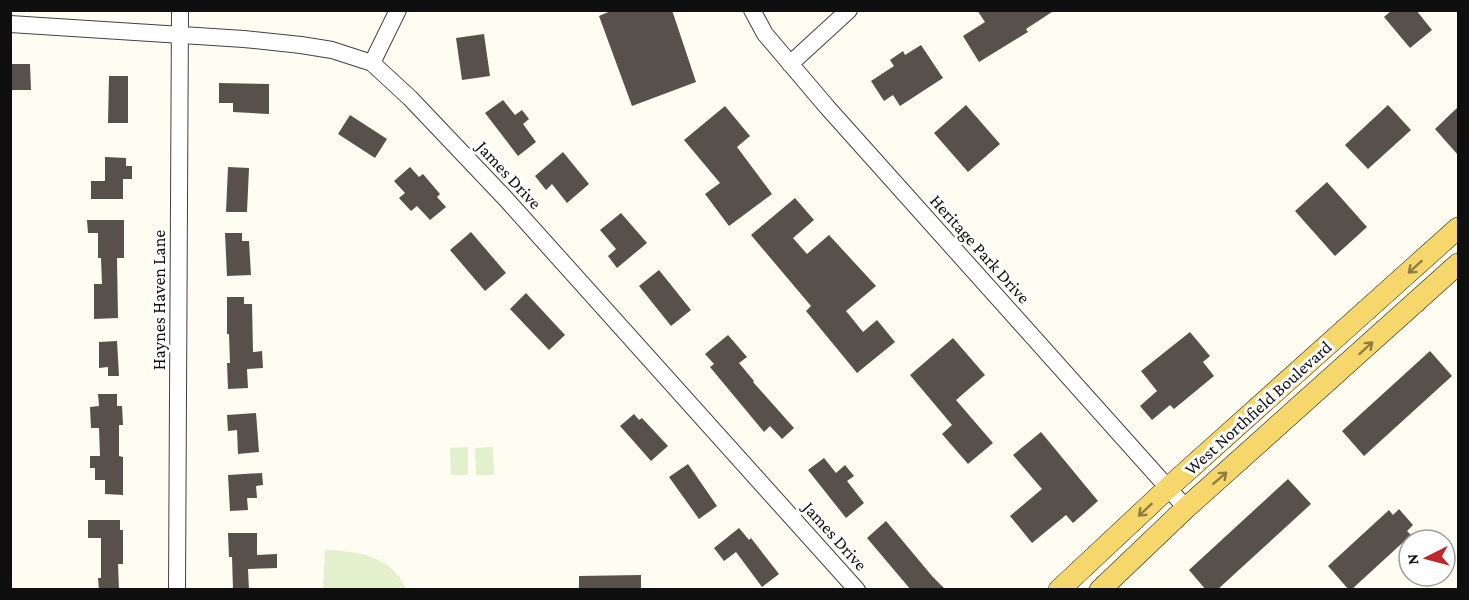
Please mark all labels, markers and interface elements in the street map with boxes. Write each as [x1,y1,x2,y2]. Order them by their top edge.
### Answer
street label: James Drive [471,135,546,213]
street label: Heritage Park Drive [926,190,1034,308]
street label: Haynes Haven Lane [149,230,169,370]
one-way arrow [1408,260,1423,274]
street label: West Northfield Boulevard [1180,336,1336,479]
one-way arrow [1358,341,1373,355]
one-way arrow [1212,471,1227,485]
street label: James Drive [798,496,871,575]
one-way arrow [1138,502,1153,516]
north arrow [1397,528,1457,588]
text: N [1404,553,1422,566]

